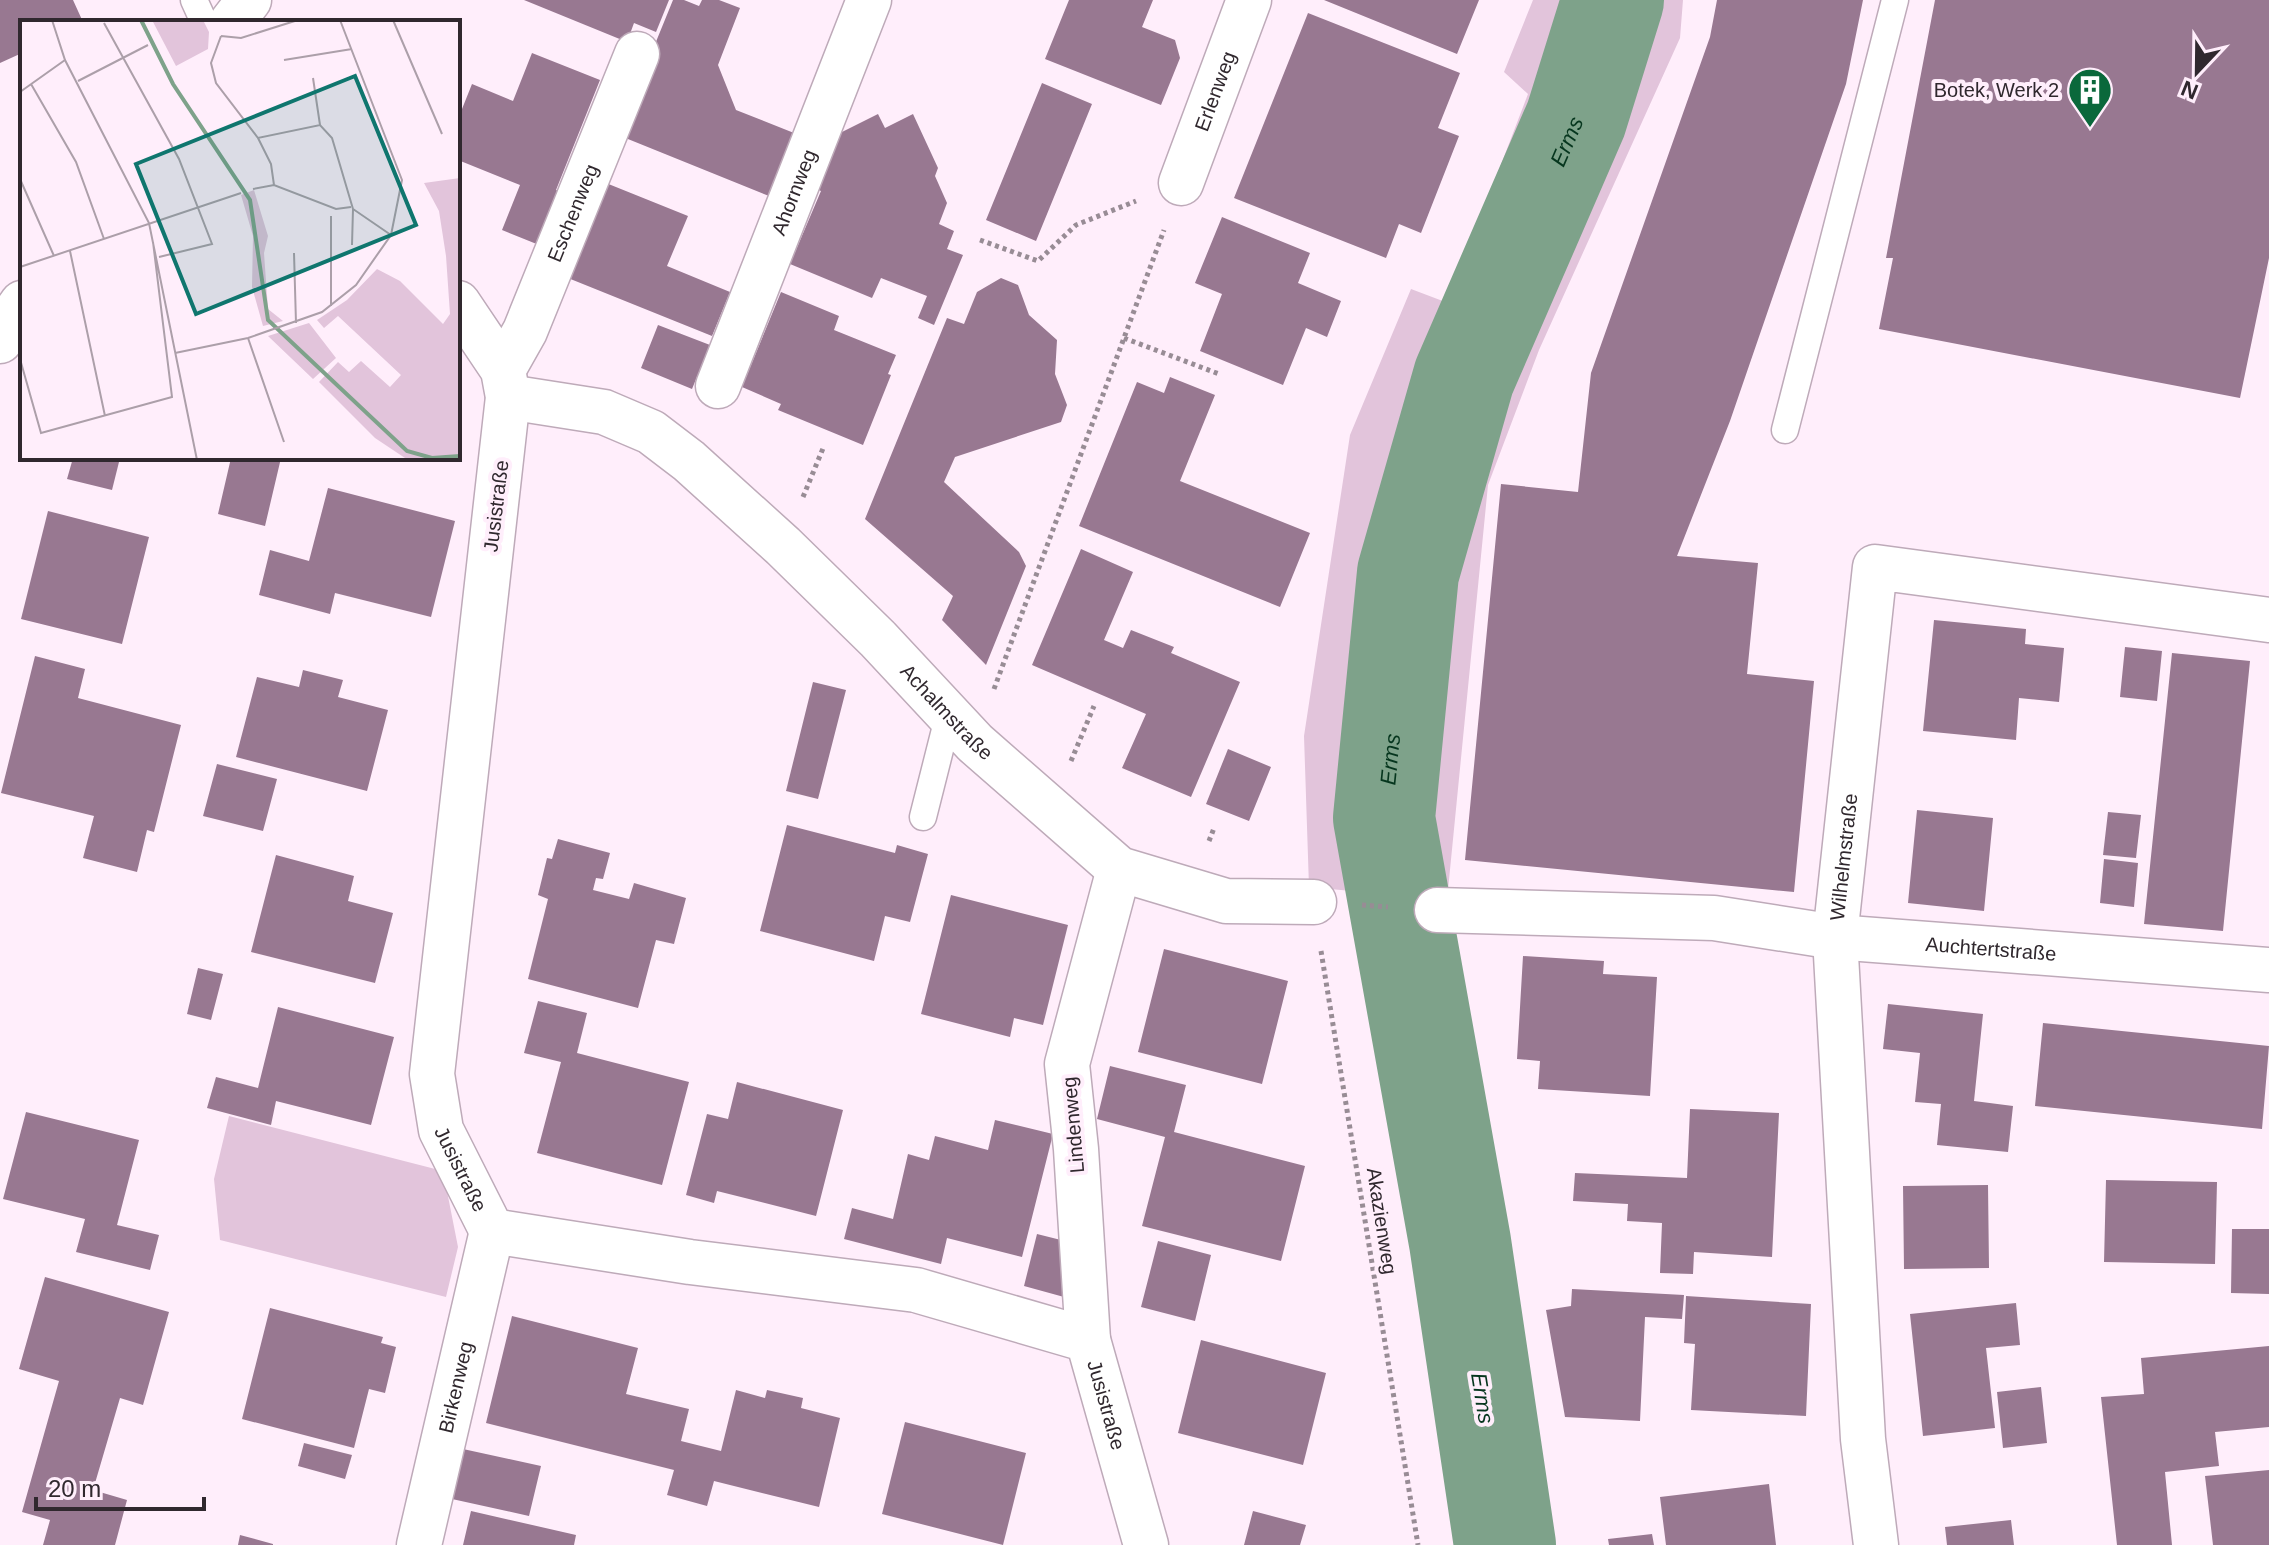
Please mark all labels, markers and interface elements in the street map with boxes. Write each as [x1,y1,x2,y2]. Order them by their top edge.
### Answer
inset map [20,20,460,460]
north arrow [2157,32,2237,112]
street label: Erlenweg [1190,48,1240,134]
building icon: Botek, Werk 2 [2066,66,2114,129]
text: N [2178,76,2202,105]
place label: Botek, Werk 2 [1934,79,2059,101]
water label: Erms [1545,113,1588,170]
street label: Ahornweg [767,146,820,238]
street label: Eschenweg [543,161,602,265]
street label: Jusistraße [479,459,513,553]
street label: Achalmstraße [896,660,997,764]
water label: Erms [1375,733,1405,786]
street label: Wilhelmstraße [1826,792,1861,922]
street label: Auchtertstraße [1925,933,2057,965]
street label: Lindenweg [1058,1076,1088,1174]
street label: Jusistraße [430,1123,491,1215]
street label: Akazienweg [1363,1166,1401,1276]
street label: Birkenweg [434,1339,477,1435]
street label: Jusistraße [1083,1358,1130,1452]
water label: Erms [1466,1371,1499,1425]
scale bar [36,1461,204,1511]
text: 20 m [48,1475,101,1502]

